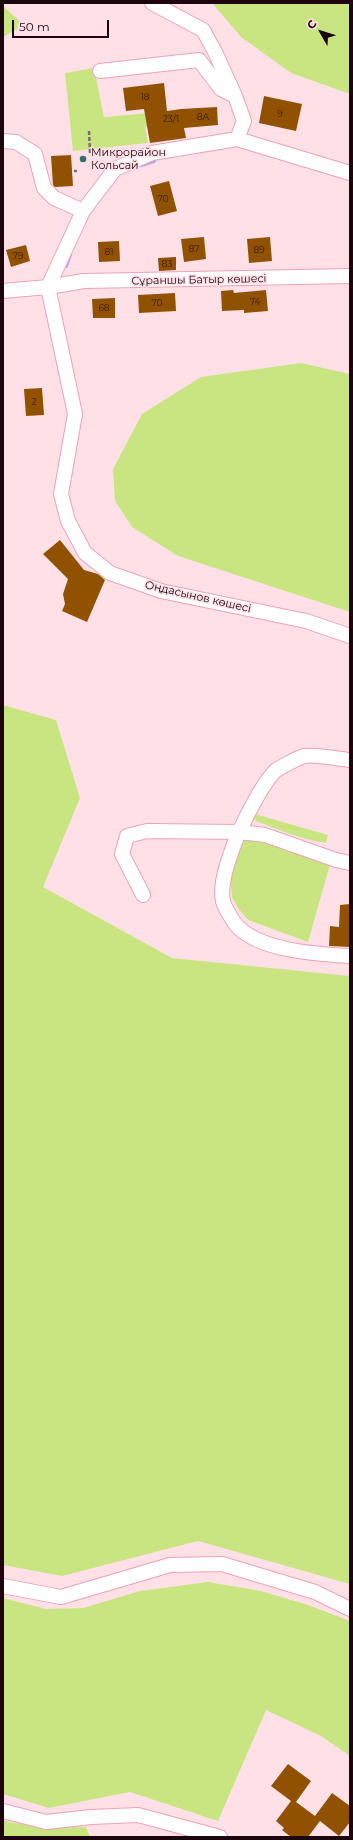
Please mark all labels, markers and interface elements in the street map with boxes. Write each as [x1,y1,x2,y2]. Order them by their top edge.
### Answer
scale bar [14,12,111,38]
north arrow [301,12,341,52]
text: С [304,17,320,32]
text: 50 m [19,19,50,34]
house number: 18 [141,92,149,102]
house number: 9 [277,109,283,119]
house number: 8А [197,112,209,122]
house number: 23/1 [163,114,179,124]
place label: Микрорайон Кольсай [91,146,166,172]
marker: Микрорайон Кольсай [78,154,88,164]
house number: 70 [157,194,169,204]
house number: 87 [188,244,200,254]
house number: 89 [253,245,265,255]
house number: 81 [105,247,113,257]
house number: 79 [13,251,23,261]
house number: 83 [162,259,172,269]
street label: Сұраншы Батыр көшесі [131,272,267,288]
house number: 74 [250,297,260,307]
house number: 70 [151,298,163,308]
house number: 68 [98,303,110,313]
house number: 2 [31,397,37,407]
street label: Оңдасынов көшесі [144,578,252,616]

